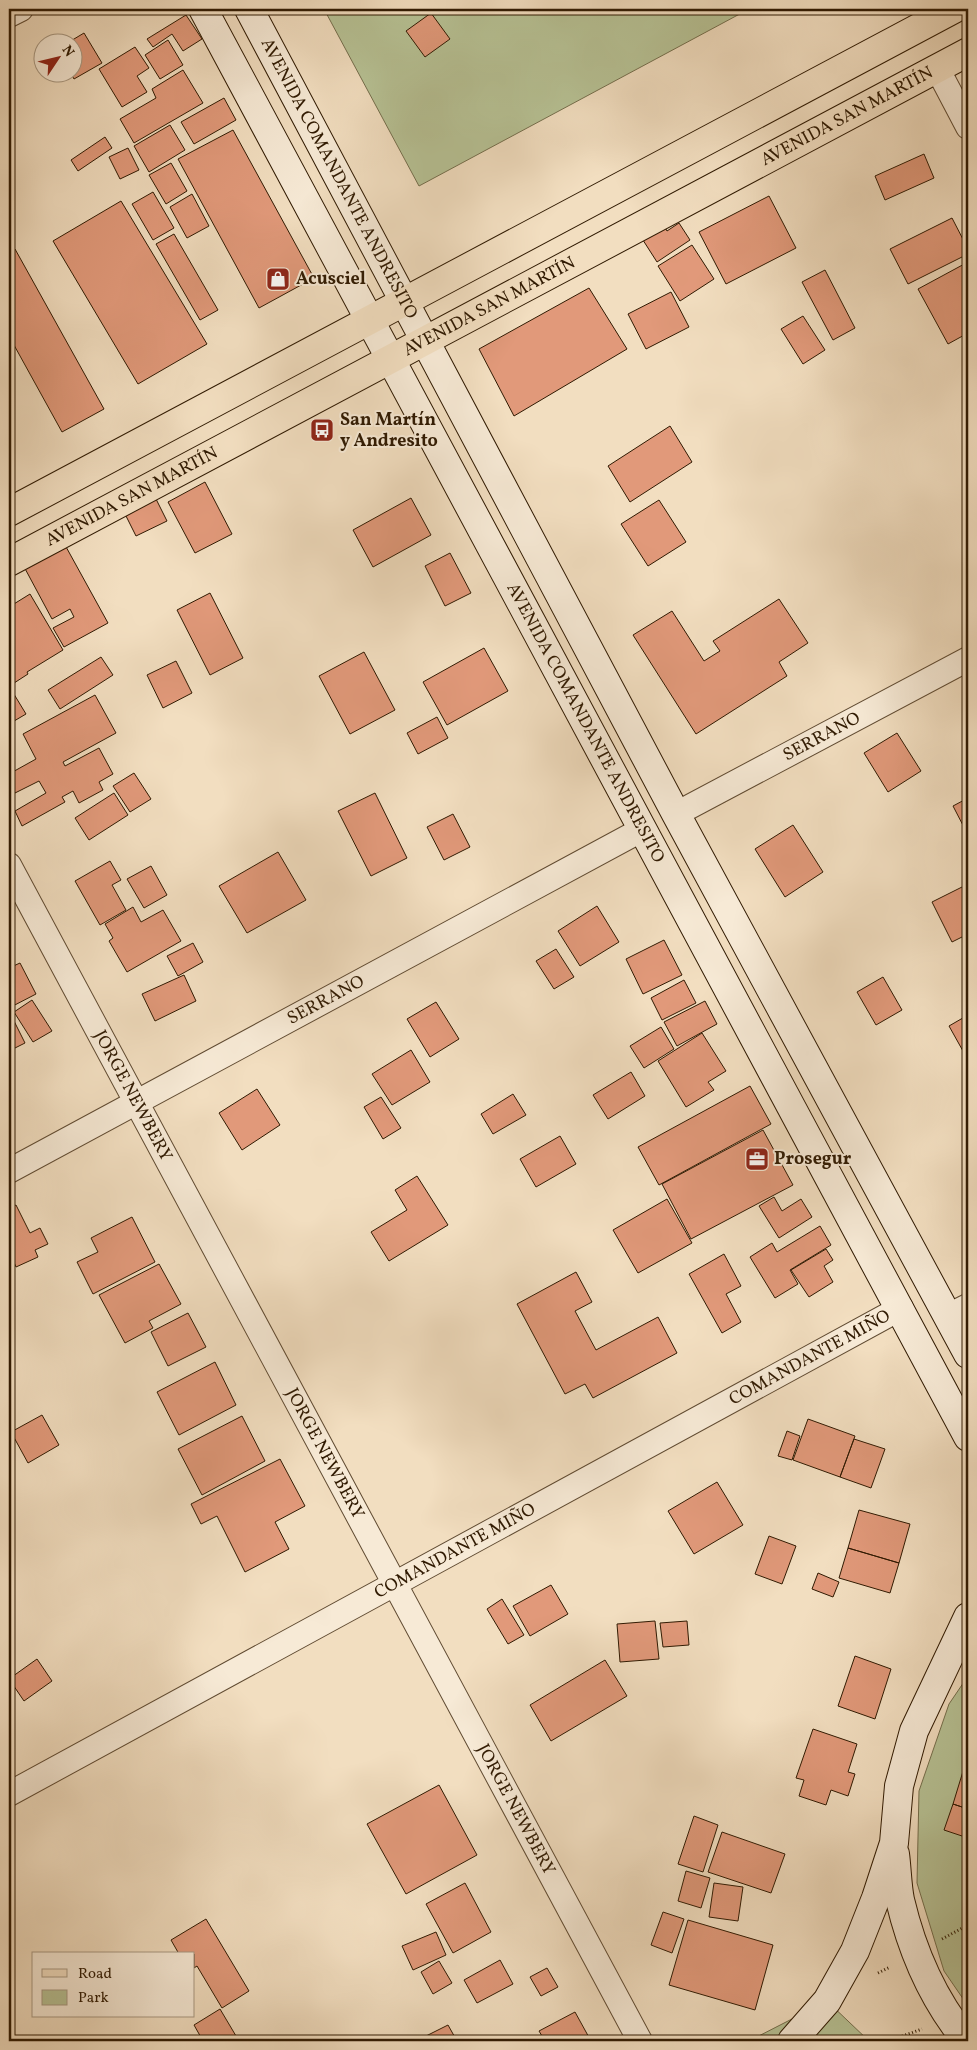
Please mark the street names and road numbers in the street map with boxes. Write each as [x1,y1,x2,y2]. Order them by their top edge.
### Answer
street label: AVENIDA COMANDANTE ANDRESITO [254,34,424,323]
street label: AVENIDA SAN MARTÍN [756,60,937,172]
street label: AVENIDA SAN MARTÍN [399,250,580,363]
street label: AVENIDA SAN MARTÍN [41,441,222,553]
street label: AVENIDA COMANDANTE ANDRESITO [500,579,671,867]
street label: SERRANO [779,706,865,768]
street label: SERRANO [283,969,369,1031]
street label: JORGE NEWBERY [87,1026,178,1166]
street label: COMANDANTE MIÑO [725,1304,895,1412]
street label: JORGE NEWBERY [279,1384,370,1524]
street label: COMANDANTE MIÑO [370,1497,540,1605]
street label: JORGE NEWBERY [470,1740,561,1880]

